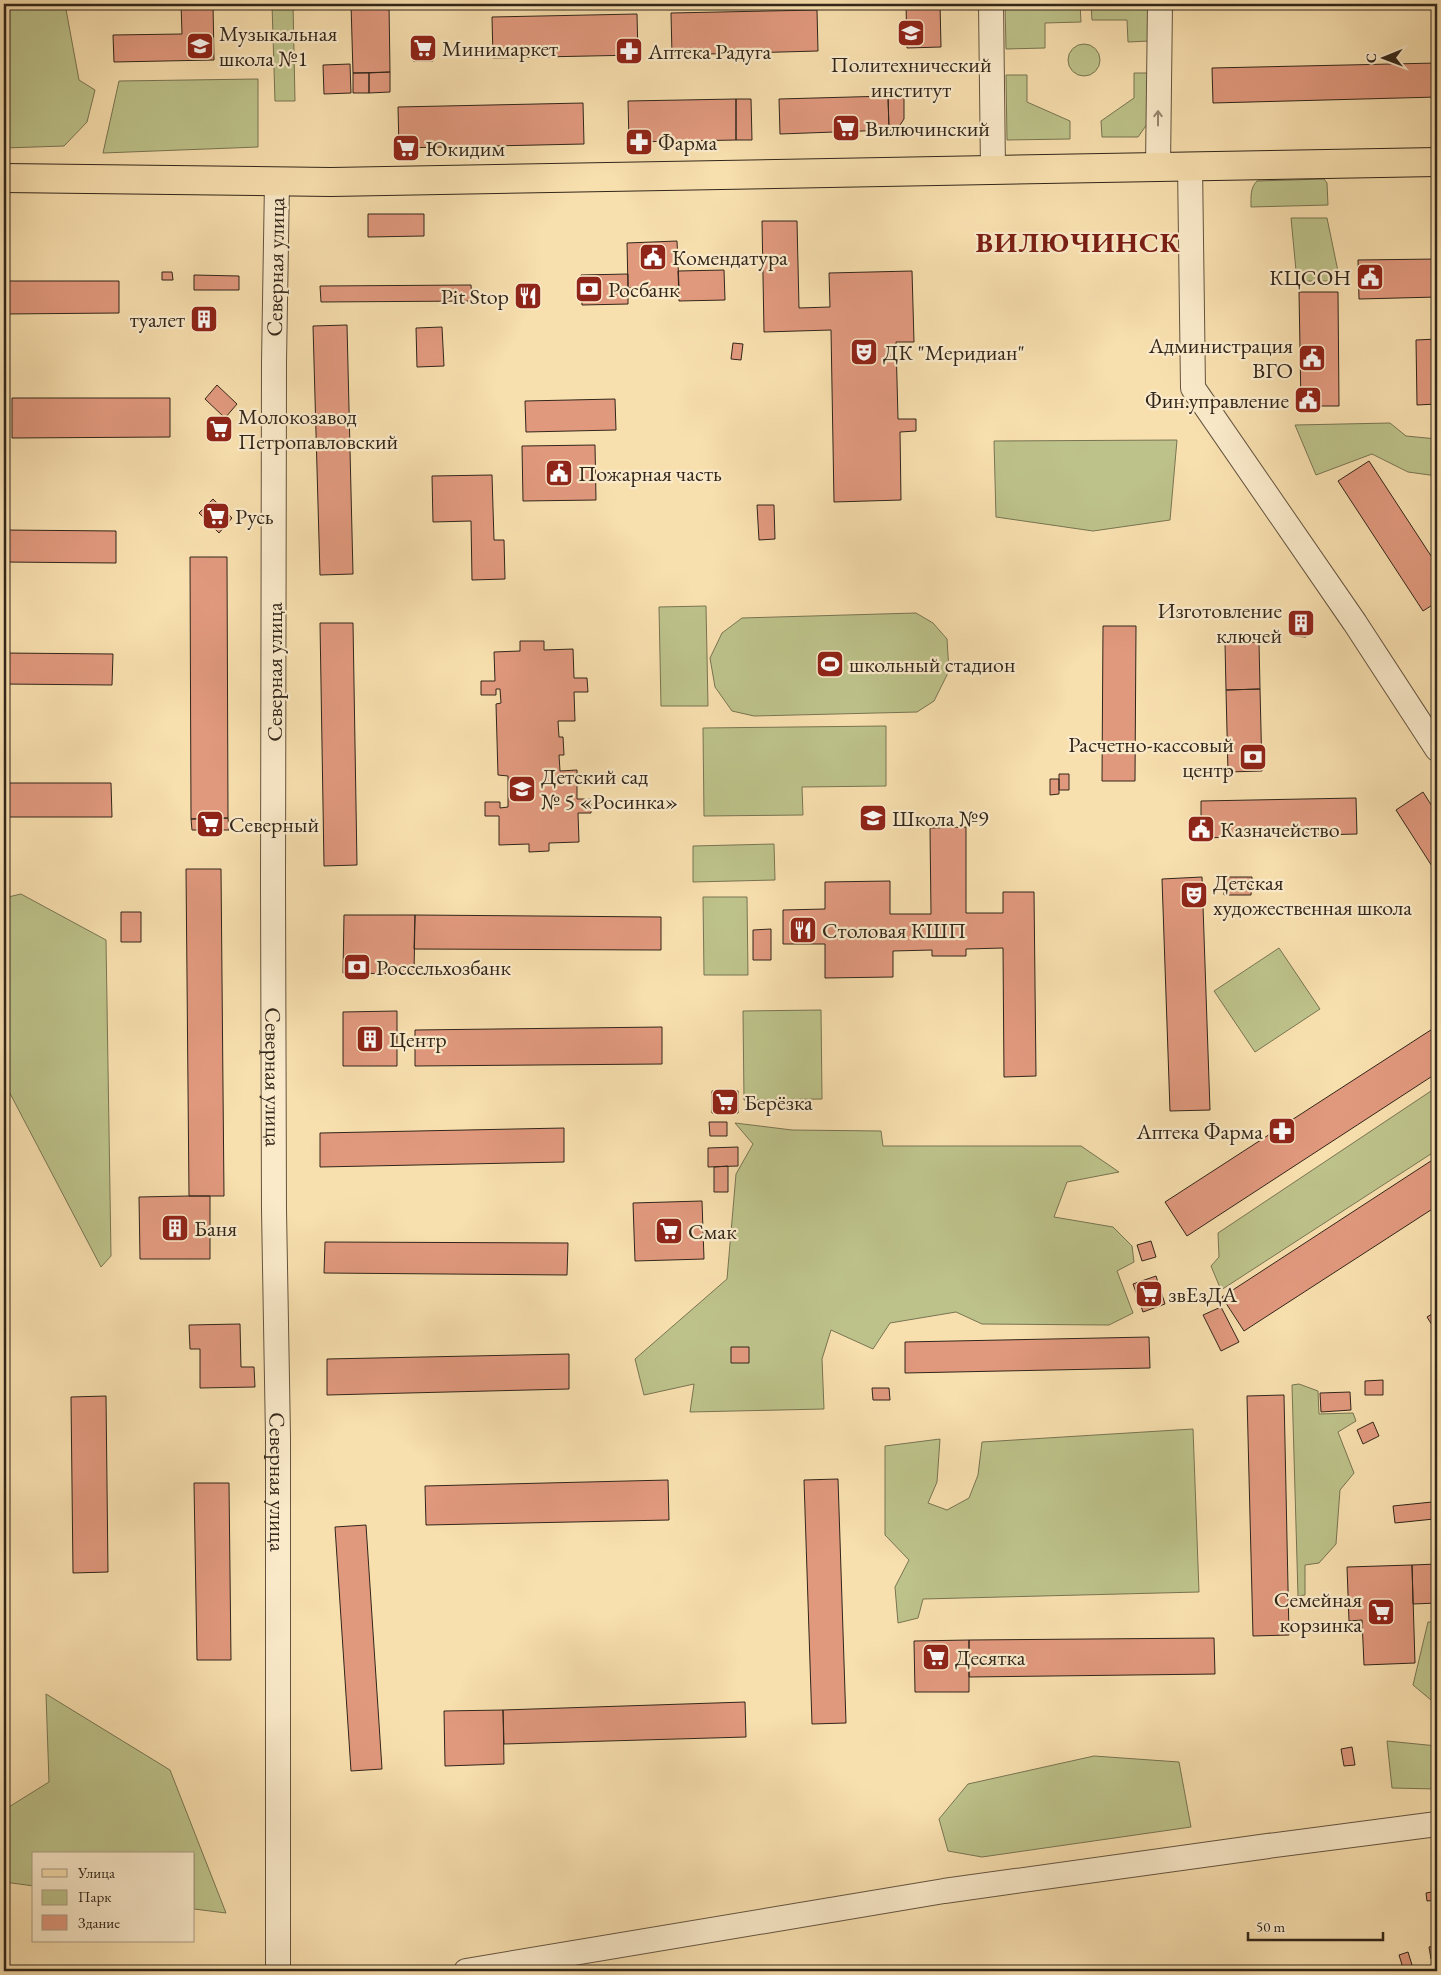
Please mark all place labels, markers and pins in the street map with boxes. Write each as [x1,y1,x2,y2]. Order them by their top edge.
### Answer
school or university icon: Политехнический институт [896,18,926,48]
place label: Музыкальная школа №1 [219,19,337,73]
school or university icon: Музыкальная школа №1 [185,31,215,61]
supermarket icon: Минимаркет [408,33,438,63]
place label: Минимаркет [442,34,558,63]
pharmacy icon: Аптека Радуга [614,36,644,66]
place label: Аптека Радуга [647,37,772,66]
place label: Политехнический институт [830,50,992,104]
supermarket icon: Вилючинский [831,113,861,143]
place label: Вилючинский [865,114,990,143]
pharmacy icon: Фарма [624,127,654,157]
place label: Фарма [658,128,718,157]
supermarket icon: Юкидим [391,133,421,163]
place label: Юкидим [425,134,505,163]
public building icon: Комендатура [638,242,668,272]
place label: Комендатура [672,243,788,272]
public building icon: КЦСОН [1355,262,1385,292]
place label: КЦСОН [1269,263,1351,292]
bank icon: Росбанк [574,274,604,304]
place label: Росбанк [608,275,680,304]
restaurant icon: Pit Stop [513,281,543,311]
place label: Pit Stop [441,282,509,311]
building icon: туалет [189,304,219,334]
place label: туалет [130,305,185,334]
place label: Администрация ВГО [1148,331,1293,385]
theatre icon: ДК "Меридиан" [849,337,879,367]
place label: ДК "Меридиан" [883,338,1025,367]
public building icon: Администрация ВГО [1297,343,1327,373]
public building icon: Фин.управление [1293,385,1323,415]
place label: Фин.управление [1145,386,1289,415]
place label: Молокозавод Петропавловский [238,402,399,456]
supermarket icon: Молокозавод Петропавловский [204,414,234,444]
public building icon: Пожарная часть [544,458,574,488]
place label: Пожарная часть [578,459,722,488]
supermarket icon: Русь [201,501,231,531]
place label: Русь [235,502,274,531]
place label: Изготовление ключей [1158,596,1282,650]
building icon: Изготовление ключей [1286,608,1316,638]
sports icon: школьный стадион [815,649,845,679]
place label: школьный стадион [849,650,1015,679]
place label: Расчетно-кассовый центр [1068,730,1234,784]
bank icon: Расчетно-кассовый центр [1238,742,1268,772]
place label: Детский сад № 5 «Росинка» [541,762,678,816]
school or university icon: Детский сад № 5 «Росинка» [507,774,537,804]
school or university icon: Школа №9 [858,803,888,833]
place label: Школа №9 [892,804,989,833]
supermarket icon: Северный [195,809,225,839]
place label: Северный [229,810,319,839]
public building icon: Казначейство [1186,814,1216,844]
place label: Казначейство [1220,815,1340,844]
place label: Детская художественная школа [1213,868,1412,922]
theatre icon: Детская художественная школа [1179,880,1209,910]
restaurant icon: Столовая КШП [788,915,818,945]
place label: Столовая КШП [822,916,966,945]
bank icon: Россельхозбанк [342,952,372,982]
place label: Россельхозбанк [376,953,511,982]
building icon: Центр [355,1024,385,1054]
place label: Центр [389,1025,447,1054]
supermarket icon: Берёзка [710,1087,740,1117]
place label: Берёзка [744,1088,813,1117]
pharmacy icon: Аптека Фарма [1267,1116,1297,1146]
place label: Аптека Фарма [1135,1117,1263,1146]
building icon: Баня [160,1213,190,1243]
place label: Баня [194,1214,237,1243]
supermarket icon: Смак [654,1216,684,1246]
place label: Смак [688,1217,737,1246]
supermarket icon: звЕзДА [1134,1279,1164,1309]
place label: звЕзДА [1168,1280,1238,1309]
place label: Семейная корзинка [1274,1585,1362,1639]
supermarket icon: Семейная корзинка [1366,1597,1396,1627]
supermarket icon: Десятка [921,1642,951,1672]
place label: Десятка [955,1643,1026,1672]

